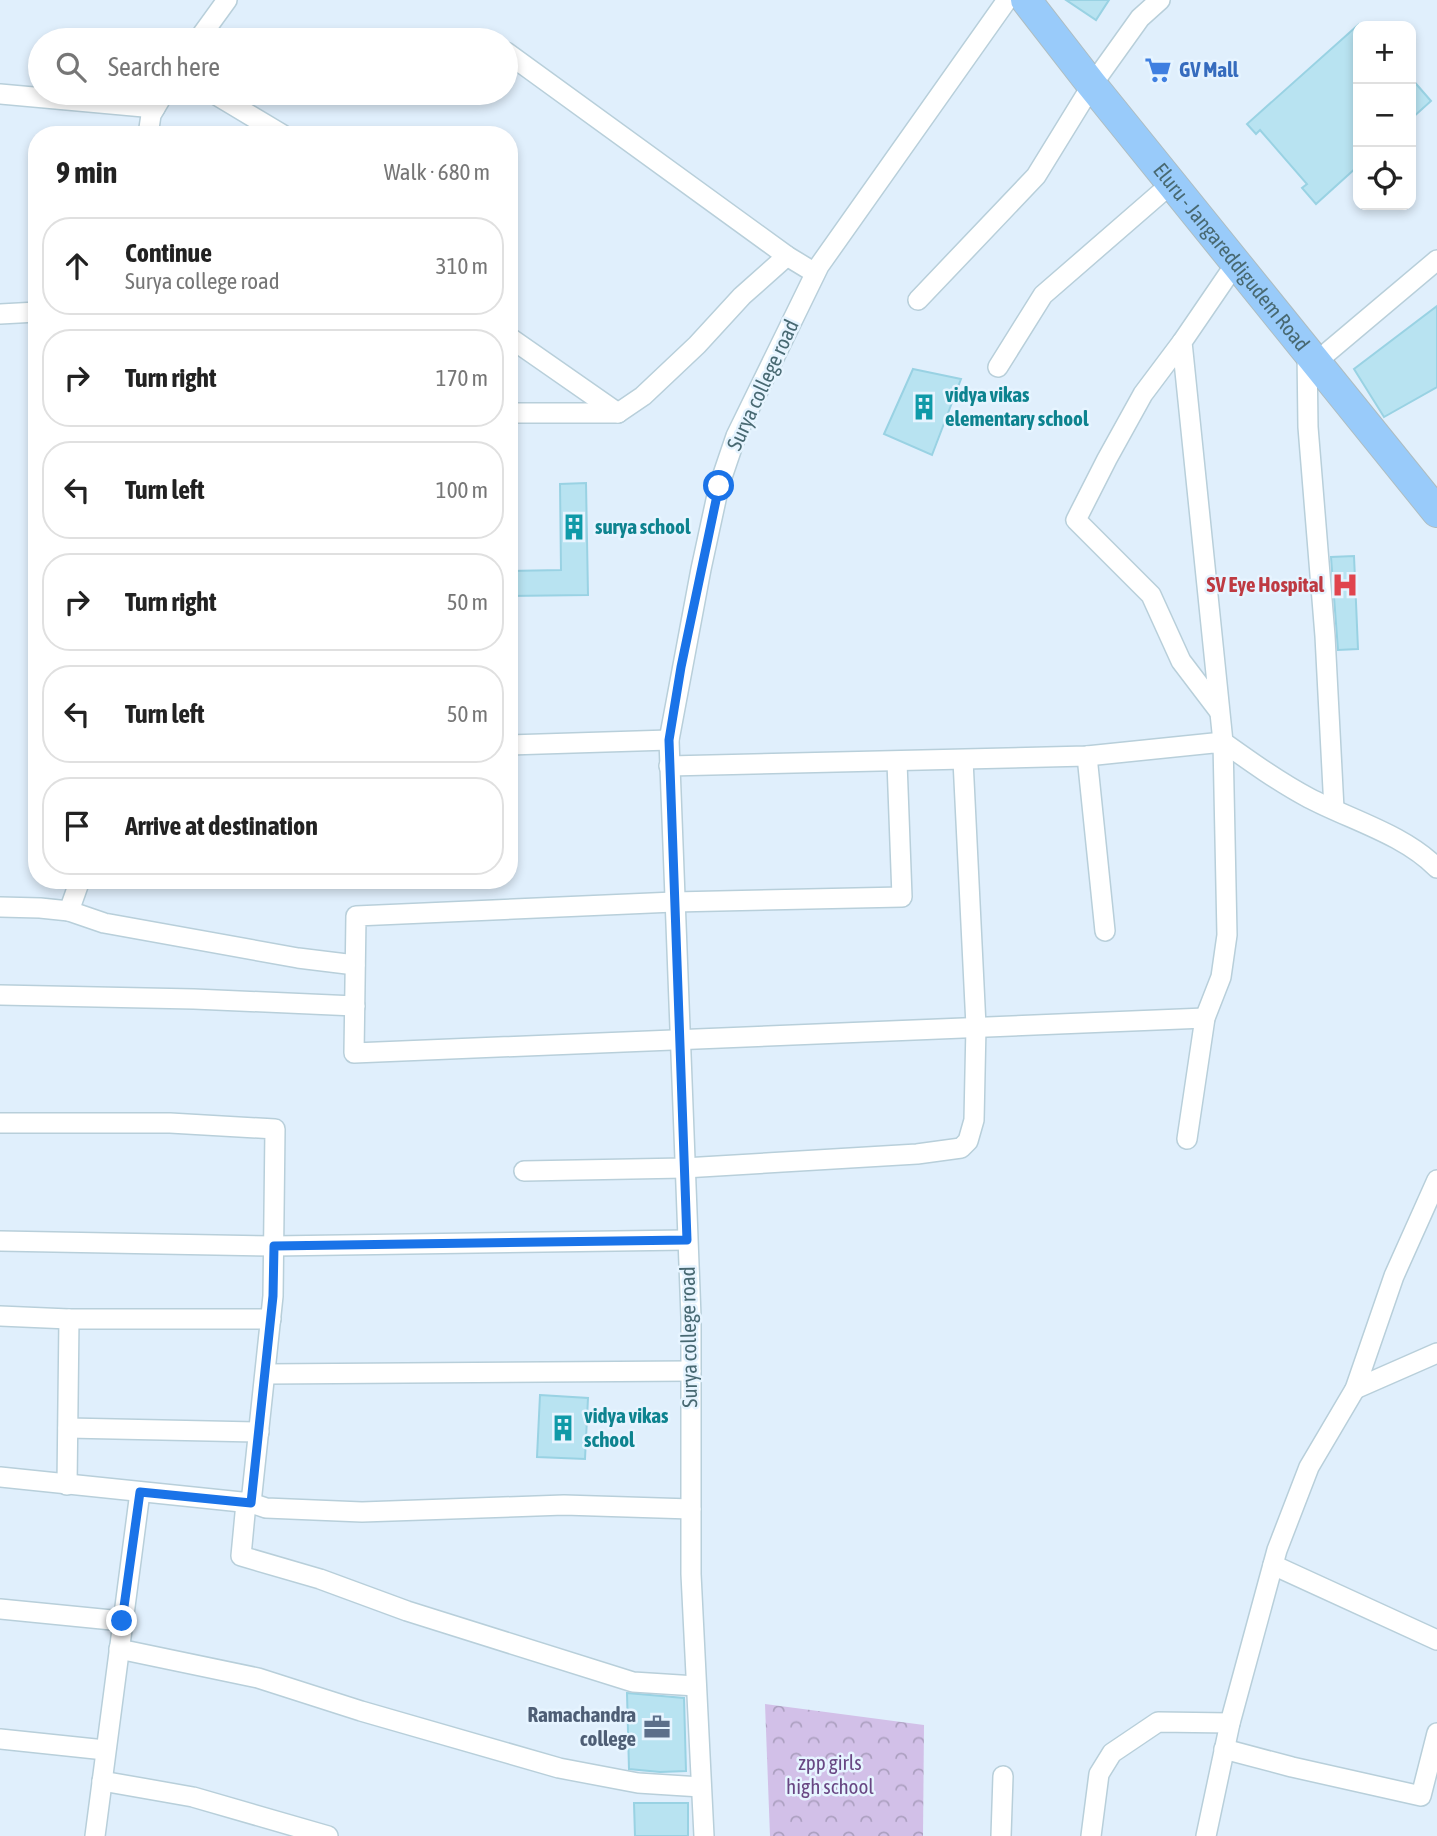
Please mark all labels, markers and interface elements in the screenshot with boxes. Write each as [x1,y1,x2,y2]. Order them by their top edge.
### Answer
map controls [1353,21,1416,210]
button: + [1353,21,1416,84]
search box [28,28,518,105]
icon: search [52,48,90,86]
text: Search here [108,52,220,82]
supermarket icon: GV Mall [1143,55,1173,85]
place label: GV Mall [1179,57,1239,81]
button: − [1353,84,1416,147]
button: locate [1353,147,1416,210]
text: 9 min [56,155,117,189]
street label: Eluru - Jangareddigudem Road [1149,158,1315,355]
text: Walk · 680 m [384,159,490,185]
text: Continue [125,238,212,268]
icon: ahead [58,247,96,285]
text: 310 m [436,253,488,279]
text: Surya college road [125,268,280,294]
street label: Surya college road [721,316,803,454]
icon: right [58,359,96,397]
text: Turn right [125,363,216,393]
text: 170 m [436,365,488,391]
place label: vidya vikas elementary school [945,382,1089,430]
building icon: vidya vikas elementary school [909,392,939,422]
route start [703,470,734,501]
icon: left [58,471,96,509]
text: Turn left [125,475,205,505]
text: 100 m [436,477,488,503]
building icon: surya school [559,512,589,542]
place label: surya school [595,514,691,538]
hospital icon: SV Eye Hospital [1330,570,1360,600]
place label: SV Eye Hospital [1207,572,1324,596]
icon: right [58,583,96,621]
text: Turn right [125,587,216,617]
text: 50 m [447,589,488,615]
icon: left [58,695,96,733]
text: Turn left [125,699,205,729]
text: 50 m [447,701,488,727]
icon: arrive [58,807,96,845]
text: Arrive at destination [125,811,318,841]
street label: Surya college road [675,1266,701,1408]
place label: vidya vikas school [584,1403,669,1451]
building icon: vidya vikas school [548,1413,578,1443]
route end [106,1605,137,1636]
place label: Ramachandra college [527,1702,636,1750]
office icon: Ramachandra college [642,1712,672,1742]
park label: zpp girls high school [786,1750,874,1798]

